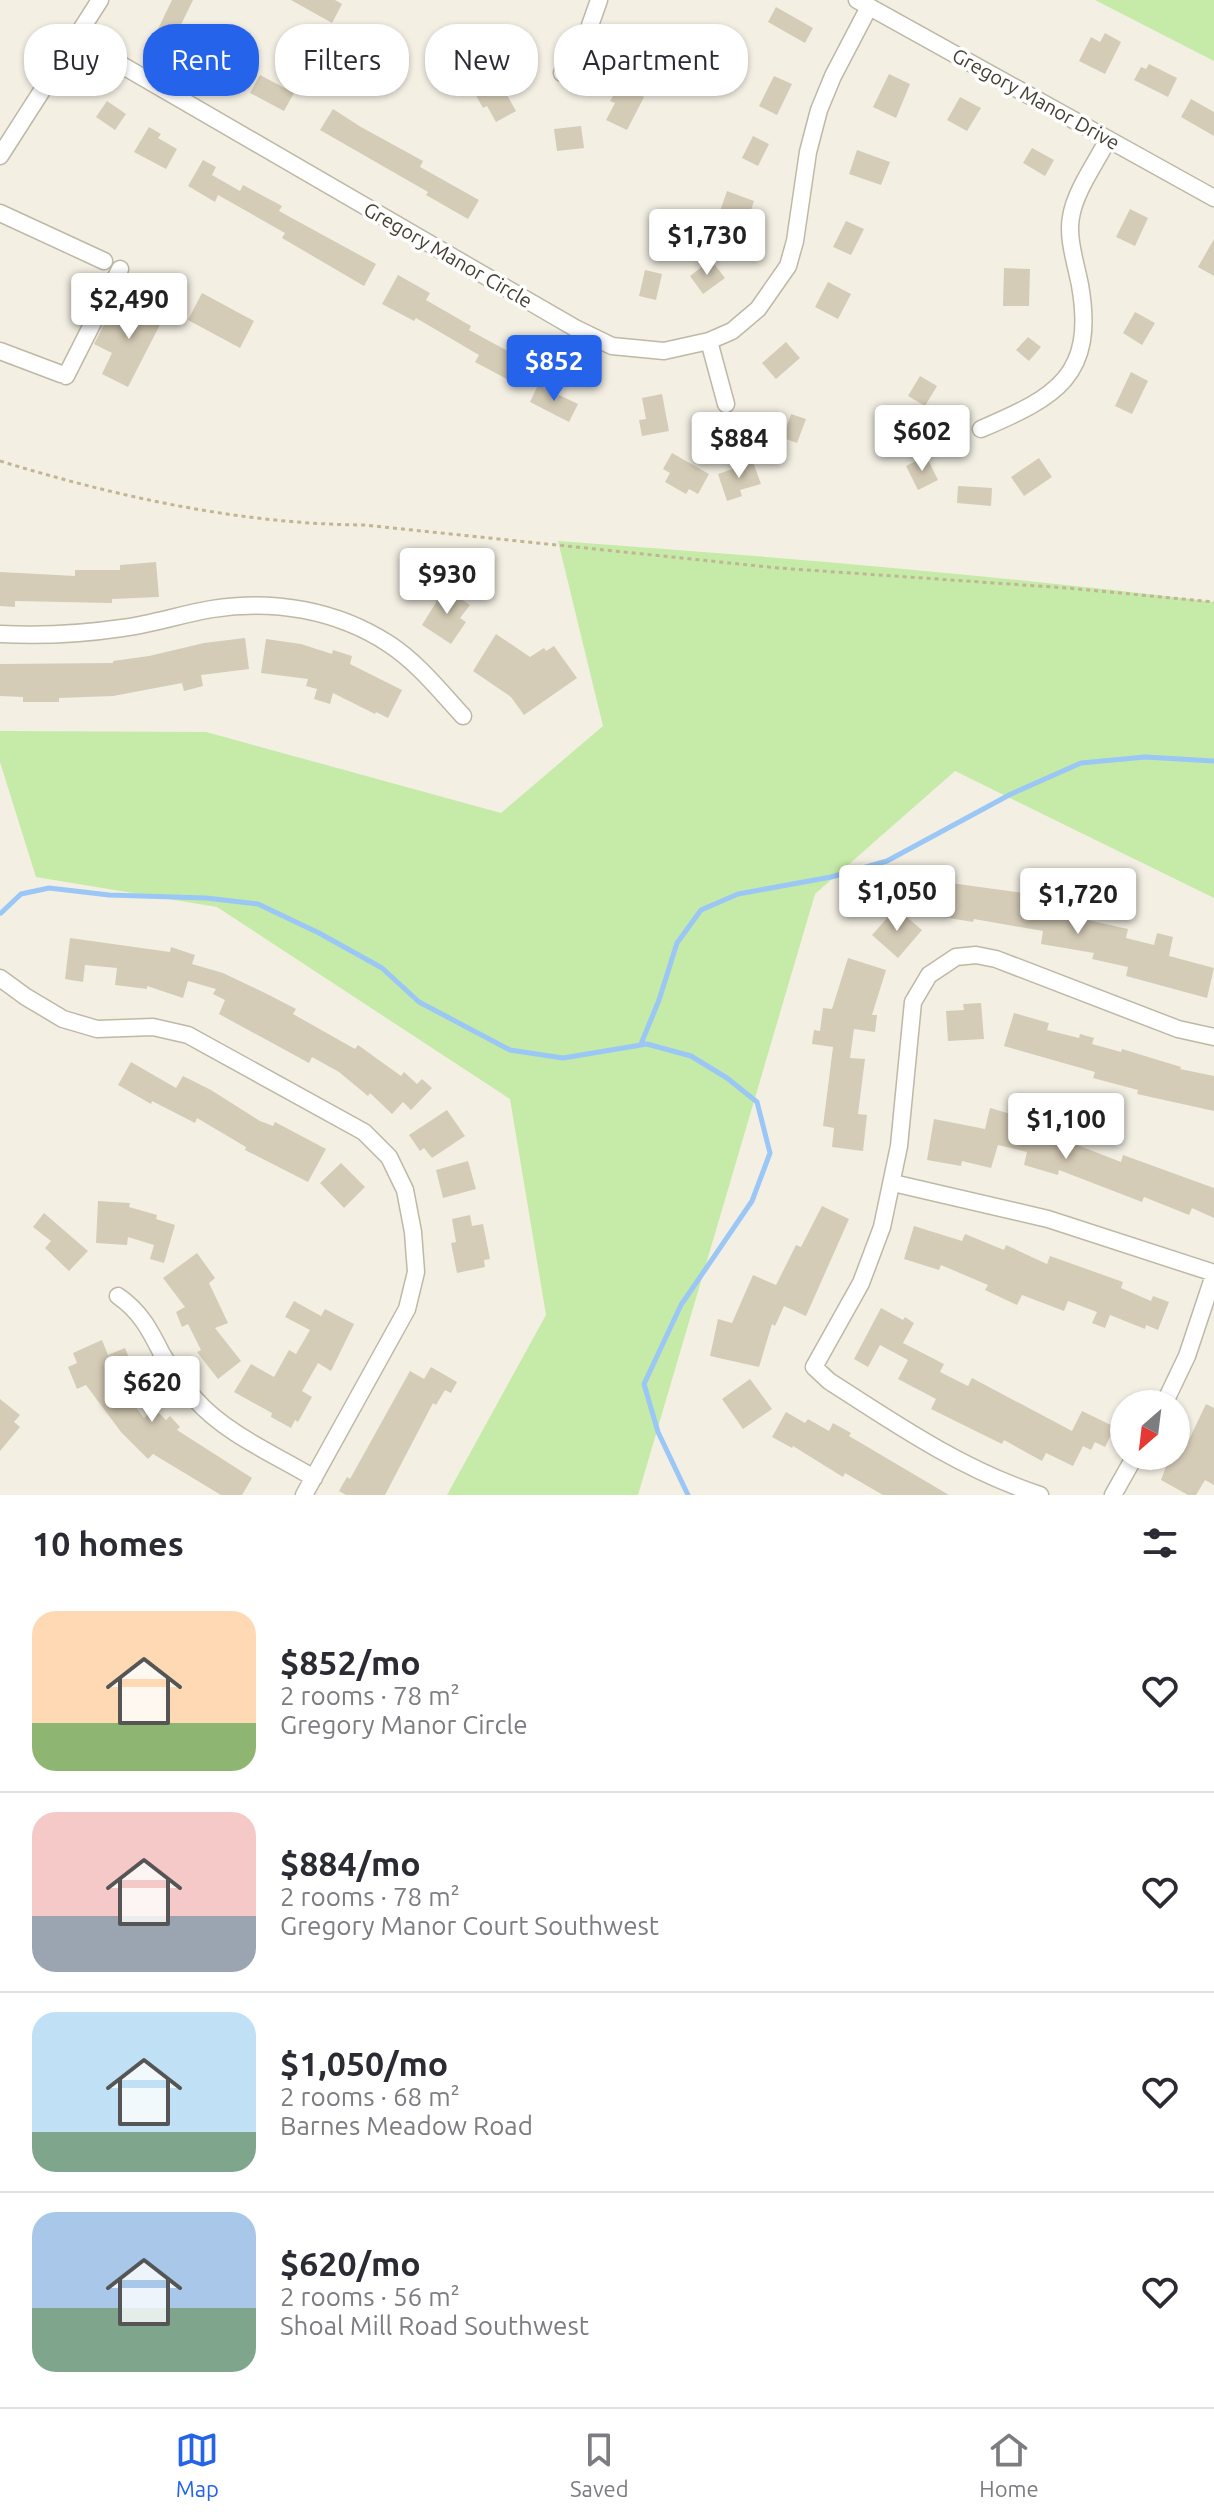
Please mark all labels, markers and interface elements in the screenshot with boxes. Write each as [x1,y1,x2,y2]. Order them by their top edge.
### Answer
chip: Buy [24,24,127,96]
chip: Rent [143,24,259,96]
chip: Filters [275,24,409,96]
chip: New [425,24,538,96]
chip: Apartment [554,24,748,96]
street label: Gregory Manor Drive [949,43,1124,154]
street label: Gregory Manor Circle [360,197,536,312]
pin: $1,730 [642,209,772,277]
text: $1,730 [667,220,747,249]
pin: $2,490 [64,273,194,341]
text: $2,490 [89,284,169,313]
pin: $852 [507,335,601,403]
text: $852 [525,346,583,375]
pin: $602 [875,405,969,473]
pin: $884 [692,412,786,480]
text: $602 [893,416,951,445]
text: $884 [710,423,768,452]
pin: $930 [400,548,494,616]
text: $930 [418,559,476,588]
pin: $1,050 [832,865,962,933]
pin: $1,720 [1013,868,1143,936]
text: $1,050 [857,876,937,905]
text: $1,720 [1038,879,1118,908]
pin: $1,100 [1001,1093,1131,1161]
text: $1,100 [1026,1104,1106,1133]
pin: $620 [105,1356,199,1424]
text: $620 [123,1367,181,1396]
north arrow [1110,1390,1190,1470]
map controls [1110,1390,1190,1470]
icon: filters [1138,1521,1182,1565]
text: 10 homes [32,1524,184,1562]
icon: home [96,1643,192,1739]
text: $852/mo [280,1643,421,1681]
icon: heart [1138,1669,1182,1713]
text: 2 rooms · 78 m² [280,1681,460,1710]
text: Gregory Manor Circle [280,1710,528,1739]
icon: home [96,1844,192,1940]
text: $884/mo [280,1844,421,1882]
icon: heart [1138,1870,1182,1914]
text: 2 rooms · 78 m² [280,1882,460,1911]
text: Gregory Manor Court Southwest [280,1911,659,1940]
icon: home [96,2044,192,2140]
text: $1,050/mo [280,2044,448,2082]
icon: heart [1138,2070,1182,2114]
text: 2 rooms · 68 m² [280,2082,460,2111]
text: Barnes Meadow Road [280,2111,533,2140]
icon: home [96,2244,192,2340]
text: $620/mo [280,2244,421,2282]
icon: heart [1138,2270,1182,2314]
text: 2 rooms · 56 m² [280,2282,460,2311]
text: Shoal Mill Road Southwest [280,2311,589,2340]
tab: Map [175,2428,219,2501]
tab: Saved [570,2428,629,2501]
tab: Home [979,2428,1039,2501]

